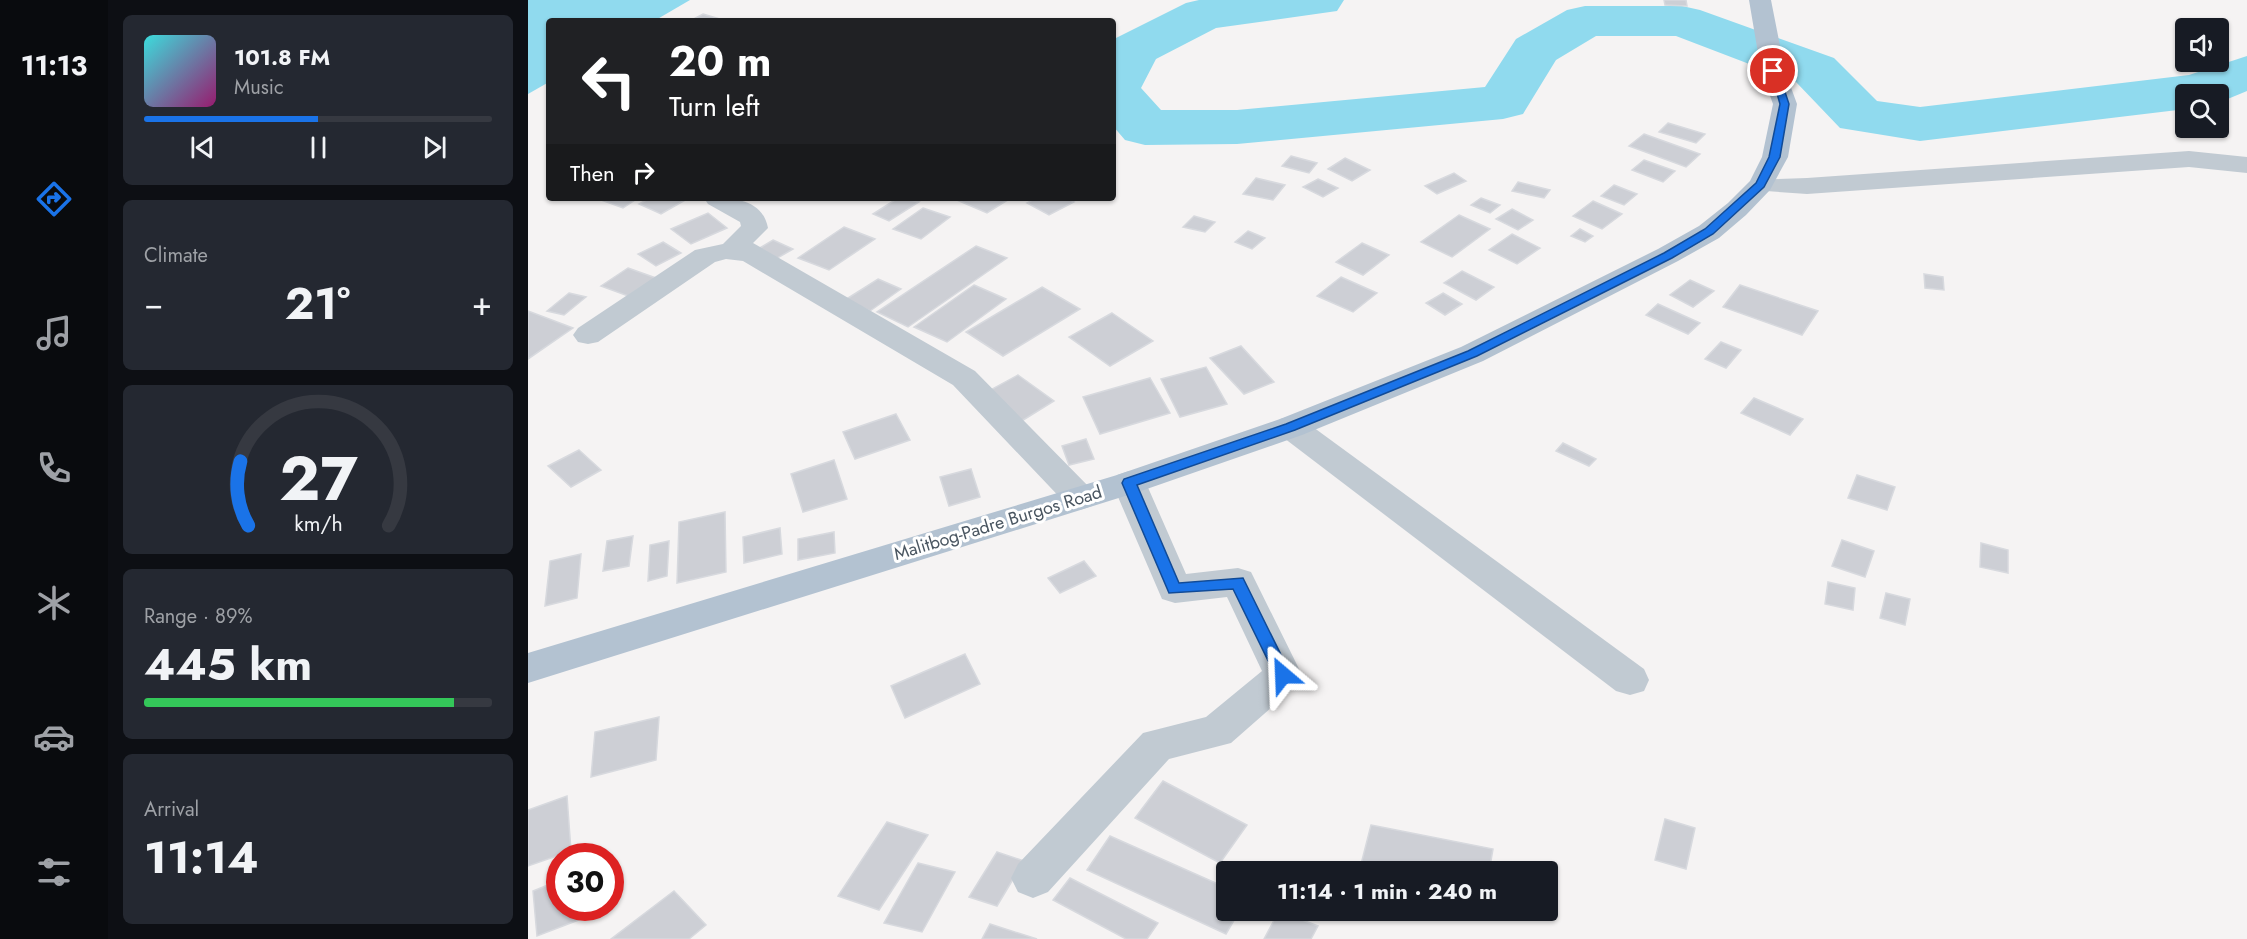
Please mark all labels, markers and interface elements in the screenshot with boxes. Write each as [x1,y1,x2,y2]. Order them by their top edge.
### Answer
map controls [2175,18,2229,138]
button: sound [2175,18,2229,72]
text: 20 m [669,31,771,92]
text: 101.8 FM [234,41,330,73]
icon: left [570,42,648,120]
pin [1747,45,1798,96]
text: 11:13 [21,46,87,85]
icon: arrive [1756,54,1789,87]
text: Music [234,73,284,102]
button: search [2175,84,2229,138]
text: Turn left [669,87,759,126]
icon: previous [186,131,219,164]
icon: pause [302,131,335,164]
icon: next [418,131,451,164]
icon: right [627,156,660,189]
text: Then [570,157,615,189]
icon: directions [33,178,75,220]
text: Climate [144,241,208,270]
text: 21° [285,271,350,336]
text: − [144,280,163,327]
text: + [472,280,492,327]
icon: music [33,312,75,354]
text: 27 [279,434,358,524]
icon: phone [33,447,75,489]
street label: Malitbog-Padre Burgos Road [891,479,1105,567]
text: km/h [294,509,342,540]
icon: climate [33,582,75,624]
text: Range · 89% [144,602,252,631]
text: 445 km [144,632,312,697]
position arrow [1251,643,1315,707]
icon: car [33,716,75,758]
text: Arrival [144,795,199,824]
text: 11:14 [144,825,259,890]
speed limit sign: 30 [546,843,624,921]
icon: filters [33,851,75,893]
text: 11:14 · 1 min · 240 m [1277,875,1497,907]

